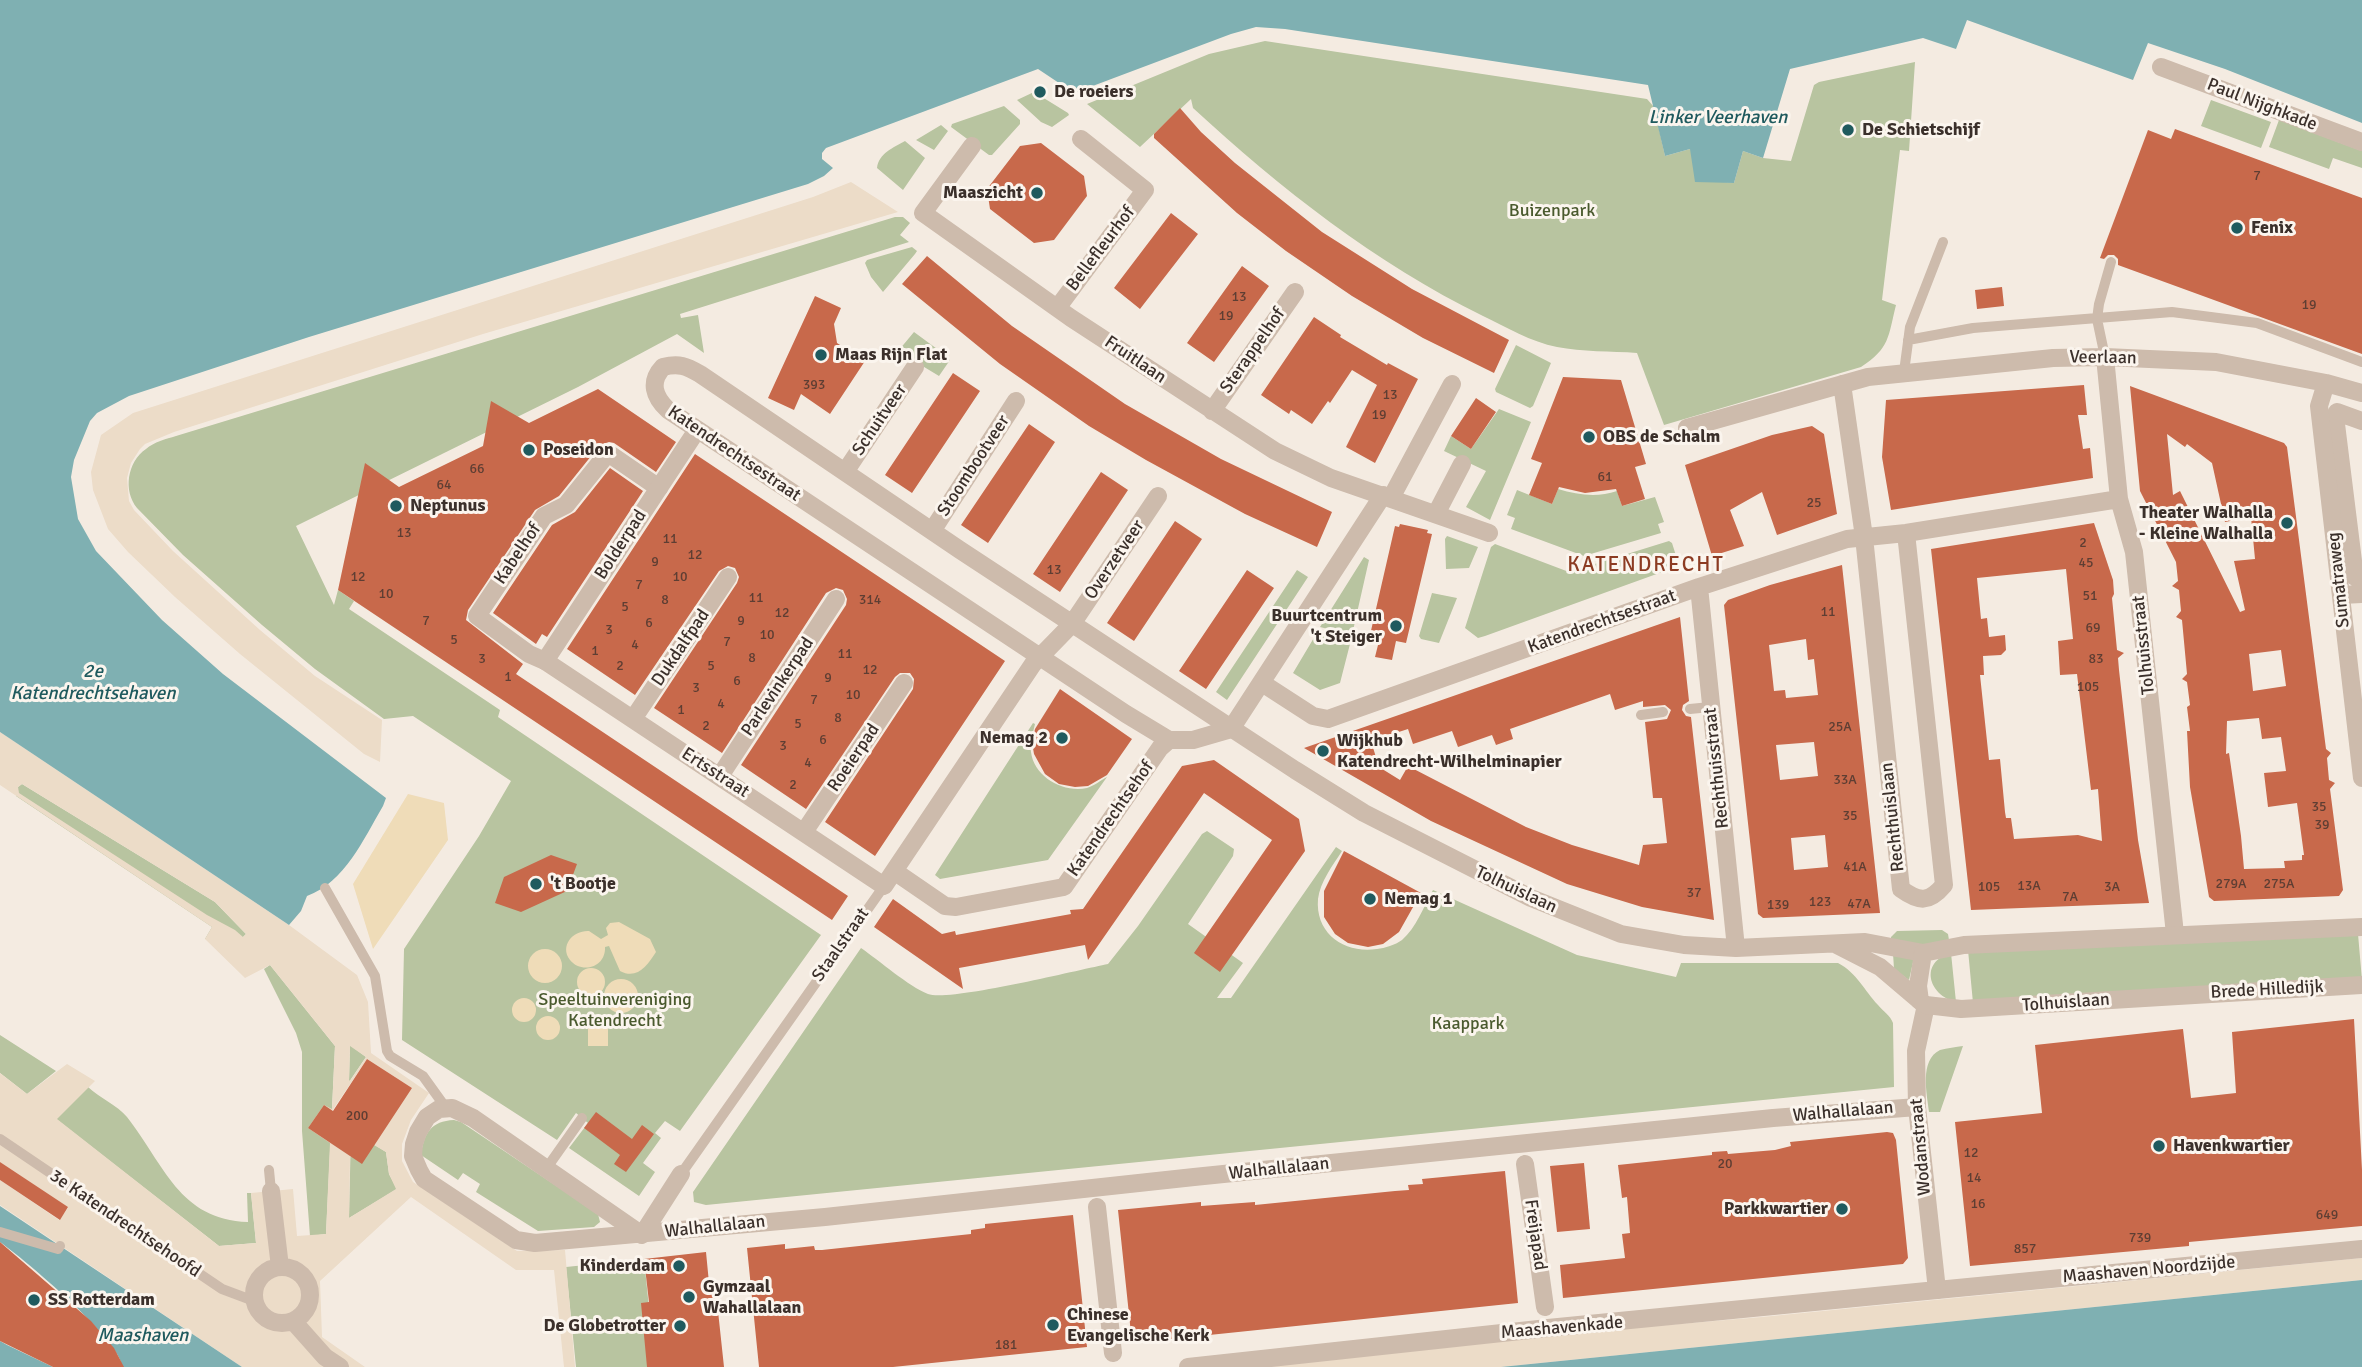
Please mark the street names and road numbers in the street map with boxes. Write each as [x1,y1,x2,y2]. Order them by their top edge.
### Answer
street label: Paul Nijghkade [2204,74,2320,136]
street label: Bellefleurhof [1062,202,1140,296]
street label: Sterappelhof [1216,304,1290,398]
street label: Fruitlaan [1100,332,1170,388]
street label: Veerlaan [2069,347,2137,369]
street label: Schuitveer [848,380,912,460]
street label: Katendrechtsestraat [663,401,805,507]
street label: Stoombootveer [933,411,1015,521]
street label: Bolderpad [591,506,651,584]
street label: Overzetveer [1080,516,1150,604]
street label: Kabelhof [490,519,546,589]
street label: Sumatraweg [2323,531,2355,629]
street label: Katendrechtsestraat [1525,585,1679,659]
street label: Tolhuisstraat [2128,594,2160,696]
street label: Dukdalfpad [647,605,715,691]
street label: Parlevinkerpad [737,633,819,741]
street label: Rechthuisstraat [1700,706,1734,830]
street label: Roeierpad [823,720,885,796]
street label: Ertsstraat [677,743,753,803]
street label: Katendrechtsehof [1063,757,1159,881]
street label: Rechthuislaan [1877,761,1909,873]
street label: Tolhuislaan [1472,862,1560,918]
street label: Staalstraat [808,904,874,986]
street label: Brede Hilledijk [2210,976,2324,1004]
street label: Tolhuislaan [2021,989,2111,1017]
street label: Walhallalaan [1792,1097,1894,1127]
street label: Wodanstraat [1906,1098,1936,1196]
street label: Walhallalaan [1228,1153,1330,1185]
street label: 3e Katendrechtsehoofd [45,1165,205,1283]
street label: Freijapad [1519,1198,1551,1272]
street label: Walhallalaan [664,1211,766,1243]
street label: Maashaven Noordzijde [2062,1252,2236,1288]
street label: Maashavenkade [1500,1312,1624,1344]

